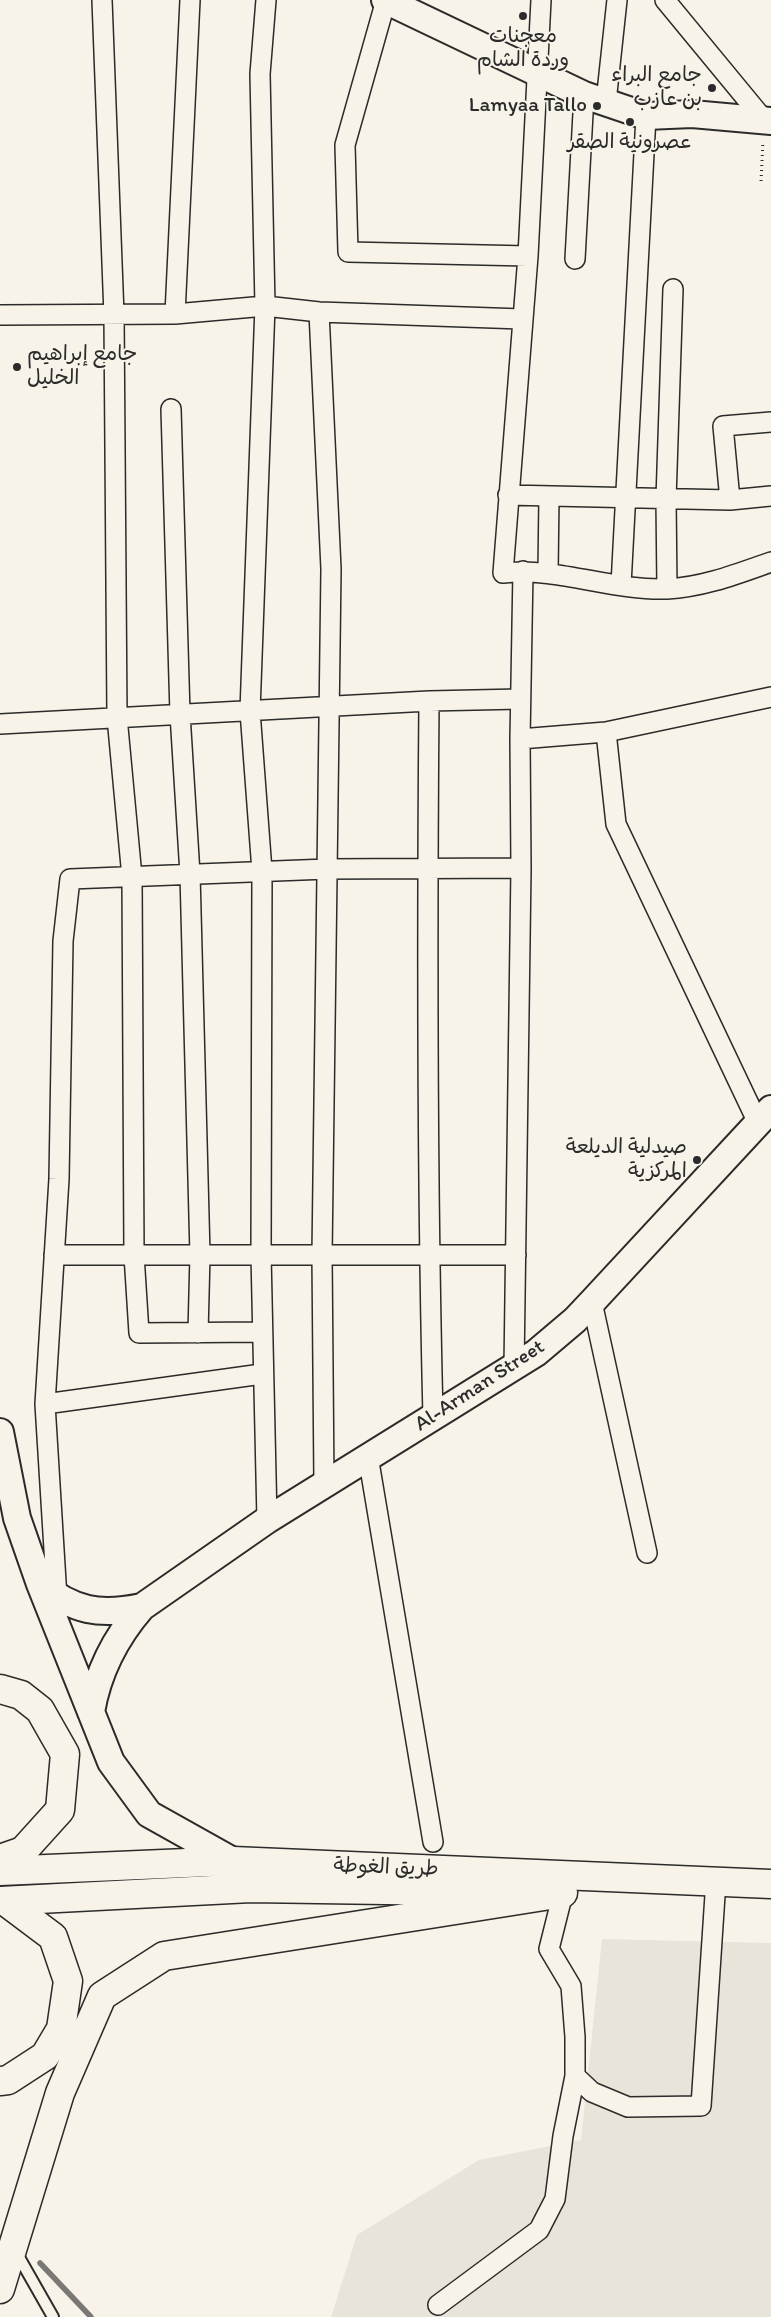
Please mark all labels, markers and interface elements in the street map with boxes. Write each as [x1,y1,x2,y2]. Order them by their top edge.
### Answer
marker: معجنات وردة الشام [517,10,529,22]
place label: معجنات وردة الشام [477,24,569,74]
place label: جامع البراء بن عازب [611,63,702,113]
marker: جامع البراء بن عازب [706,82,718,94]
place label: Lamyaa Tallo [469,93,587,119]
marker: Lamyaa Tallo [591,100,603,112]
marker: عصرونية الصقر [624,116,636,128]
place label: عصرونية الصقر [568,130,692,156]
place label: جامع إبراهيم الخليل [27,342,137,392]
marker: جامع إبراهيم الخليل [11,361,23,373]
place label: صيدلية الديلعة المركزية [566,1135,687,1185]
marker: صيدلية الديلعة المركزية [691,1154,703,1166]
street label: Al-Arman Street [410,1335,550,1437]
street label: طريق الغوطة [333,1854,439,1882]

